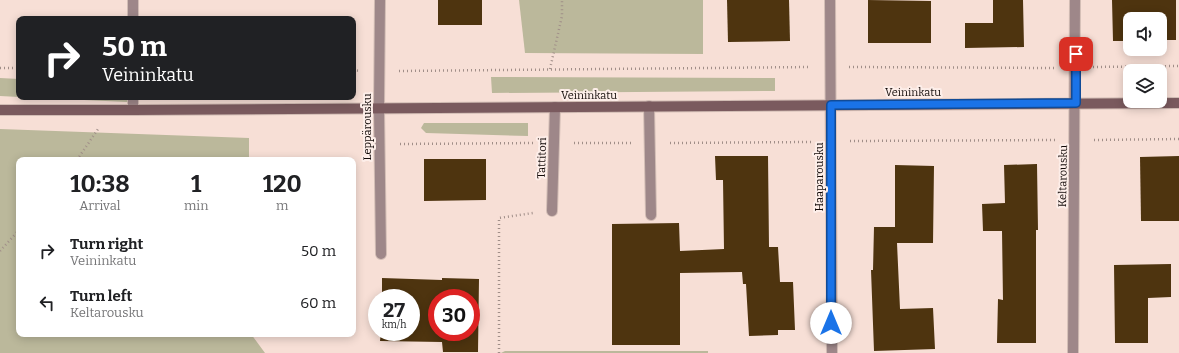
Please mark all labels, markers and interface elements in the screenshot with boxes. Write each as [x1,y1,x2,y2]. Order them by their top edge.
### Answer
map controls [1123,12,1167,108]
button: sound [1123,12,1167,56]
text: 50 m [102,30,167,63]
icon: right [36,32,88,84]
pin [1059,37,1093,71]
icon: arrive [1065,43,1087,65]
text: Veininkatu [102,64,194,86]
button: layers [1123,64,1167,108]
street label: Veininkatu [885,86,941,99]
street label: Veininkatu [561,89,617,102]
street label: Leppärousku [361,93,374,161]
street label: Tattitori [535,136,549,179]
street label: Haaparousku [813,142,826,212]
street label: Keltarousku [1056,145,1070,207]
text: 10:38 [70,170,130,198]
text: 1 [191,170,201,198]
text: 120 [263,170,302,198]
text: Arrival [79,198,121,213]
text: min [184,198,208,213]
text: m [276,198,288,213]
text: Turn right [70,235,143,253]
icon: right [36,240,58,262]
text: 50 m [301,242,336,260]
text: Veininkatu [70,253,136,268]
text: Turn left [70,287,132,305]
speed limit sign: 30 [428,289,480,341]
icon: left [36,292,58,314]
text: 60 m [300,294,336,312]
text: 27 [383,298,405,322]
position arrow [810,302,852,344]
text: Keltarousku [70,305,144,320]
text: km/h [382,319,406,331]

